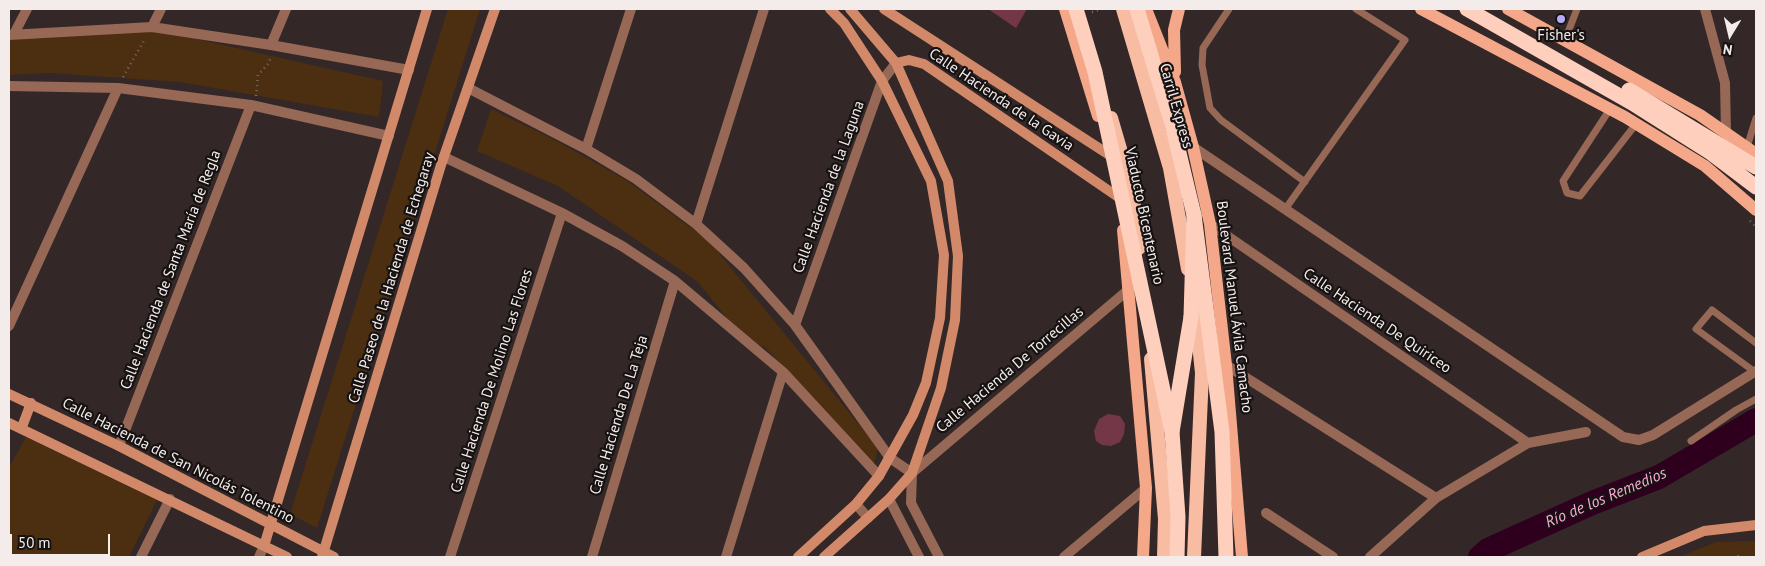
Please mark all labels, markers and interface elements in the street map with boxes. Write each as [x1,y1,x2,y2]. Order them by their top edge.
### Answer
north arrow [1705,10,1755,60]
marker: Fisher's [1555,13,1567,25]
place label: Fisher's [1537,27,1585,45]
text: N [1722,40,1734,59]
street label: Calle Hacienda de la Gavia [925,45,1077,155]
street label: Carril Express [1155,61,1197,151]
street label: Calle Hacienda de la Laguna [789,98,869,276]
street label: Viaducto Bicentenario [1121,146,1167,286]
street label: Calle Hacienda de Santa María de Regla [117,148,225,392]
street label: Calle Paseo de la Hacienda de Echegaray [345,150,439,406]
street label: Boulevard Manuel Ávila Camacho [1212,200,1256,414]
street label: Calle Hacienda De Quiriceo [1300,265,1454,377]
street label: Calle Hacienda De Molino Las Flores [447,267,537,495]
street label: Calle Hacienda De Torrecillas [933,303,1087,437]
street label: Calle Hacienda De La Teja [586,333,652,497]
street label: Calle Hacienda de San Nicolás Tolentino [59,394,297,528]
water label: Río de los Remedios [1542,464,1670,532]
scale bar [12,524,112,556]
text: 50 m [18,533,51,552]

